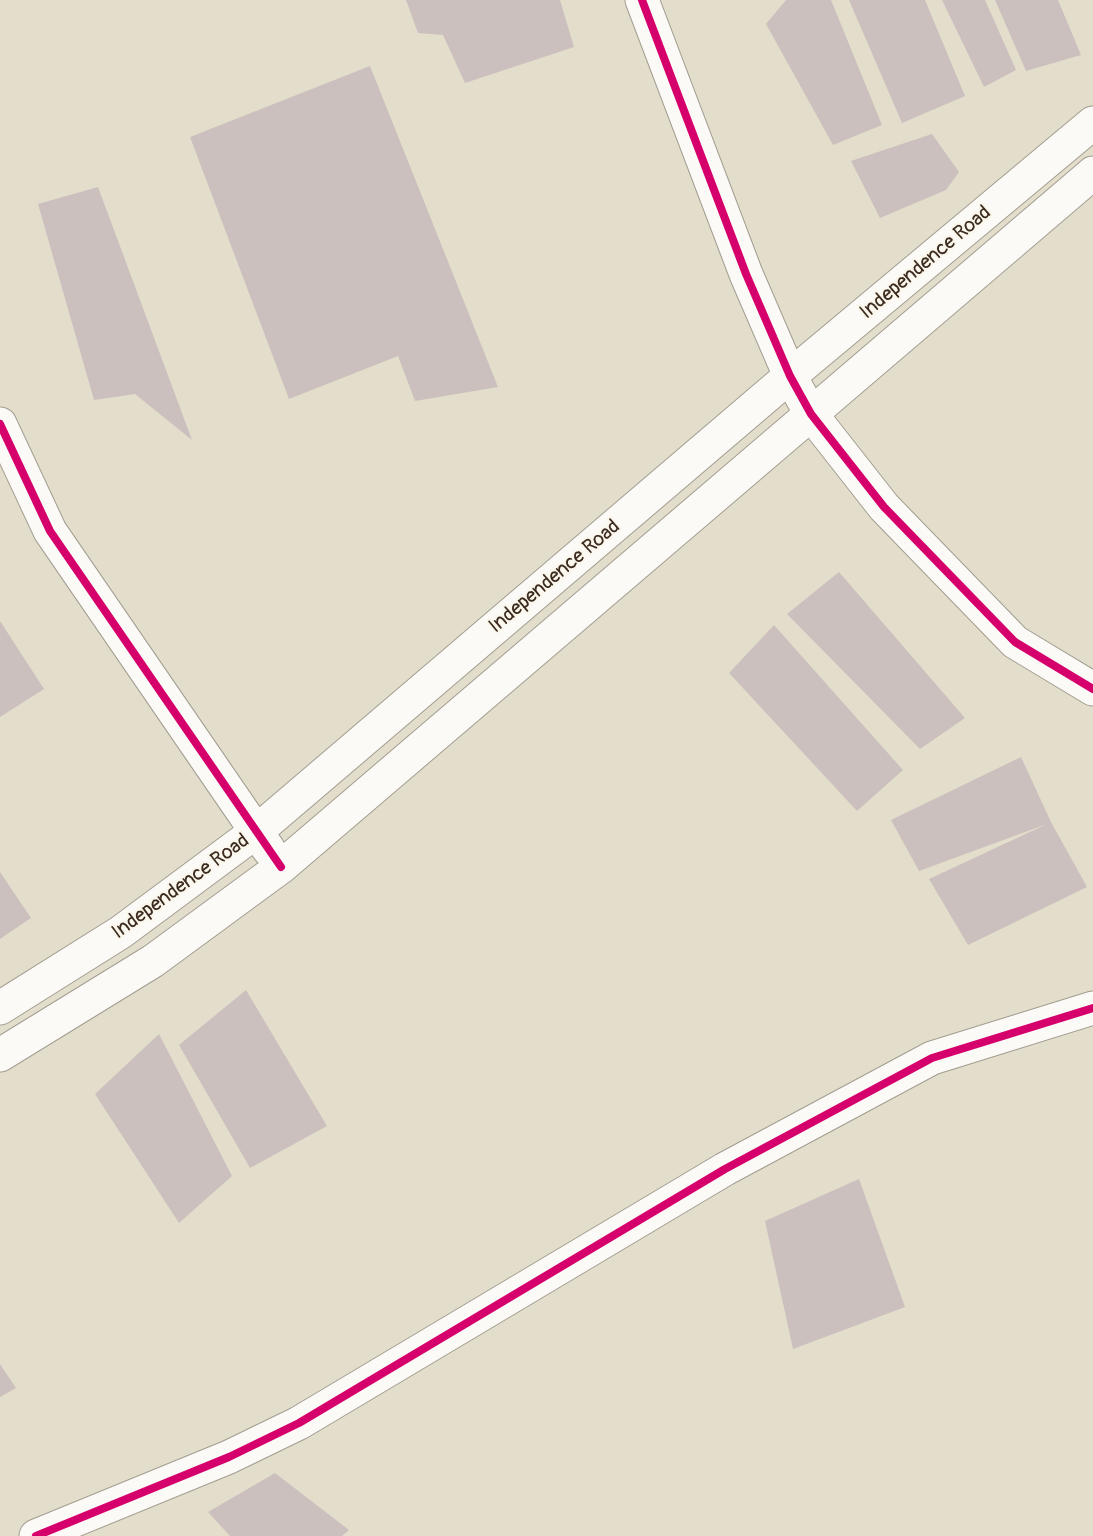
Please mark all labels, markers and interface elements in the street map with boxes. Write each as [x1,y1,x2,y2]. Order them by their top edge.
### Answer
street label: Independence Road [856,201,996,325]
street label: Independence Road [485,515,625,639]
street label: Independence Road [108,829,254,945]

